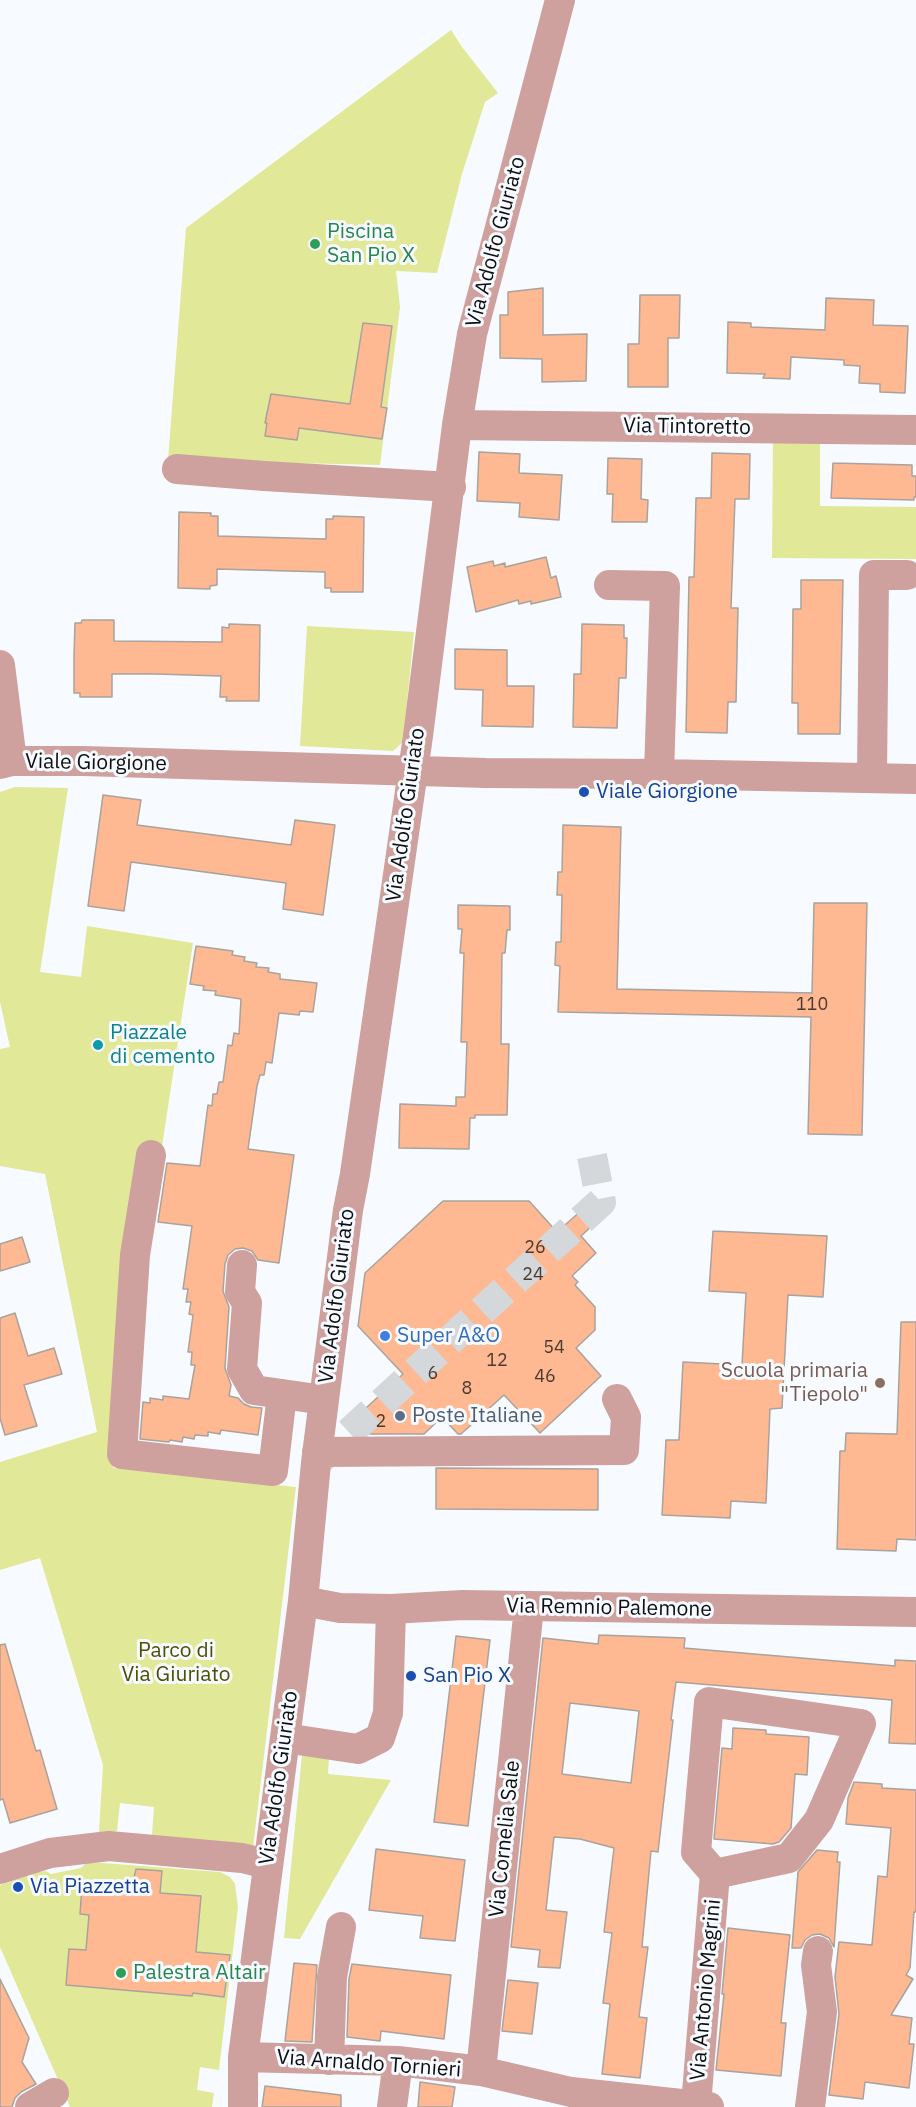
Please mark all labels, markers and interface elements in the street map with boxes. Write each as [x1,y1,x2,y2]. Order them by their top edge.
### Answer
street label: Via Adolfo Giuriato [461,154,531,330]
place label: Piscina San Pio X [327,219,415,269]
marker: Piscina San Pio X [308,237,322,251]
street label: Via Tintoretto [623,413,751,441]
street label: Via Adolfo Giuriato [381,726,431,904]
street label: Viale Giorgione [25,749,167,777]
place label: Viale Giorgione [596,779,738,805]
marker: Viale Giorgione [577,785,591,799]
house number: 110 [796,994,828,1016]
place label: Piazzale di cemento [110,1020,215,1070]
marker: Piazzale di cemento [91,1038,105,1052]
street label: Via Adolfo Giuriato [314,1207,360,1385]
house number: 26 [524,1237,546,1259]
house number: 24 [522,1264,544,1286]
place label: Super A&O [397,1323,500,1349]
marker: Super A&O [378,1329,392,1343]
house number: 54 [543,1337,565,1359]
house number: 12 [486,1350,508,1372]
place label: Scuola primaria "Tiepolo" [721,1358,868,1408]
house number: 6 [428,1363,438,1385]
house number: 46 [534,1366,556,1388]
marker: Scuola primaria "Tiepolo" [873,1376,887,1390]
house number: 8 [462,1378,472,1400]
place label: Poste Italiane [412,1403,543,1429]
marker: Poste Italiane [393,1409,407,1423]
house number: 2 [376,1411,386,1433]
street label: Via Remnio Palemone [506,1594,712,1622]
park label: Parco di Via Giuriato [121,1638,231,1688]
place label: San Pio X [423,1663,511,1689]
marker: San Pio X [404,1669,418,1683]
street label: Via Adolfo Giuriato [254,1689,304,1867]
street label: Via Cornelia Sale [484,1759,526,1919]
place label: Via Piazzetta [30,1874,150,1900]
marker: Via Piazzetta [11,1880,25,1894]
street label: Via Antonio Magrini [686,1898,726,2082]
place label: Palestra Altair [133,1960,266,1986]
marker: Palestra Altair [114,1966,128,1980]
street label: Via Arnaldo Tornieri [276,2045,462,2083]

